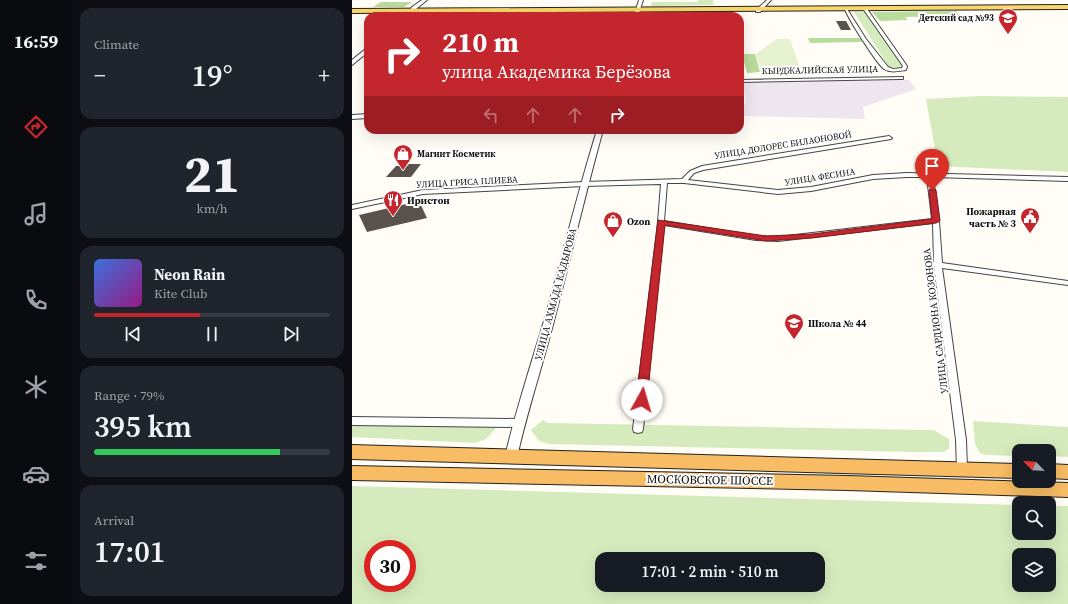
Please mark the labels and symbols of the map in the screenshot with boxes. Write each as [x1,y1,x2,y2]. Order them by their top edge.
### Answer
school or university icon: Детский сад №93 [997,7,1019,35]
place label: Детский сад №93 [918,12,994,24]
street label: КЫРДЖАЛИЙСКАЯ УЛИЦА [762,63,878,77]
street label: УЛИЦА ДОЛОРЕС БИЛАОНОВОЙ [713,128,853,162]
shop icon: Магнит Косметик [392,143,414,171]
place label: Магнит Косметик [417,148,496,160]
pin [915,149,949,190]
street label: УЛИЦА ФЕСИНА [784,165,856,189]
street label: УЛИЦА ГРИСА ПЛИЕВА [416,173,518,191]
restaurant icon: Иристон [382,189,404,217]
place label: Иристон [407,194,450,207]
place label: Пожарная часть № 3 [966,205,1017,230]
public building icon: Пожарная часть № 3 [1019,206,1041,234]
shop icon: Ozon [602,210,624,238]
place label: Ozon [627,215,650,228]
street label: УЛИЦА АХМАДА КАДЫРОВА [532,226,580,362]
street label: УЛИЦА САРДИОНА КОЗОНОВА [920,247,951,394]
school or university icon: Школа № 44 [783,312,805,340]
place label: Школа № 44 [808,317,867,330]
position arrow [621,379,663,421]
north arrow [1012,444,1056,488]
street label: МОСКОВСКОЕ ШОССЕ [647,471,773,489]
speed limit sign: 30 [364,540,416,592]

